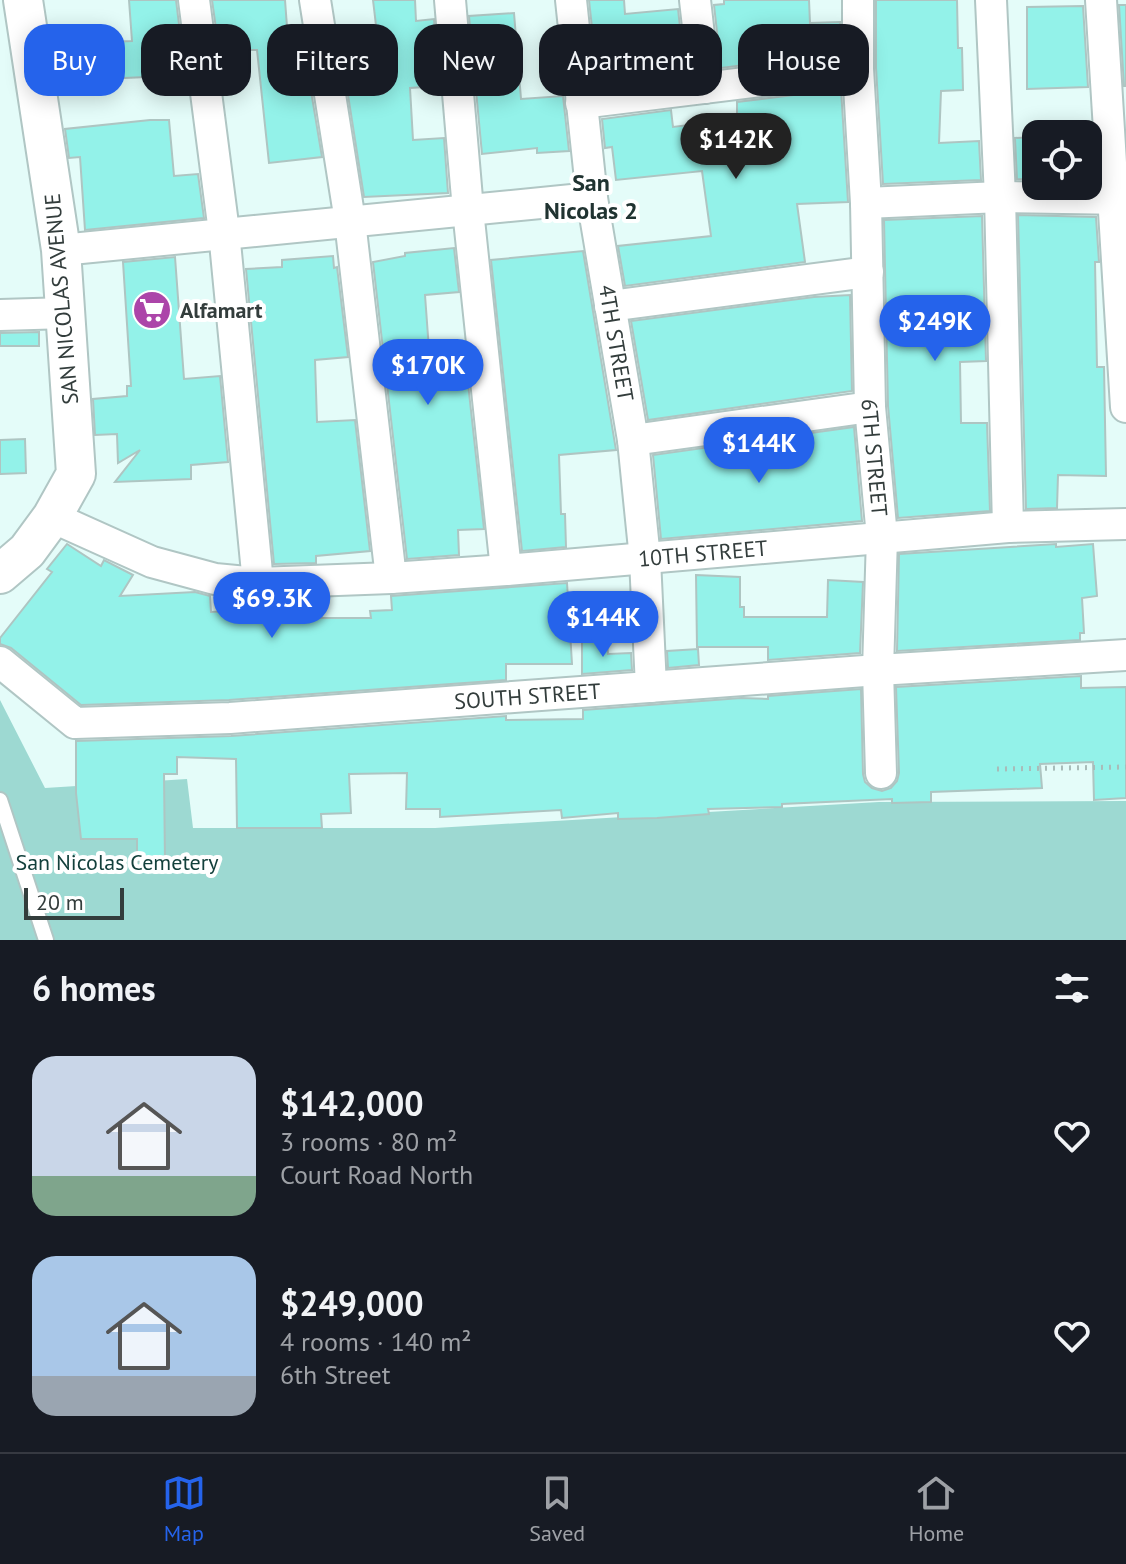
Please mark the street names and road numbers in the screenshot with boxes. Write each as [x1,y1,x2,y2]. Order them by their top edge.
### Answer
street label: SAN NICOLAS AVENUE [38,192,84,406]
street label: 4TH STREET [593,282,640,403]
street label: 6TH STREET [856,399,894,517]
street label: 10TH STREET [637,534,769,573]
street label: SOUTH STREET [453,677,602,715]

